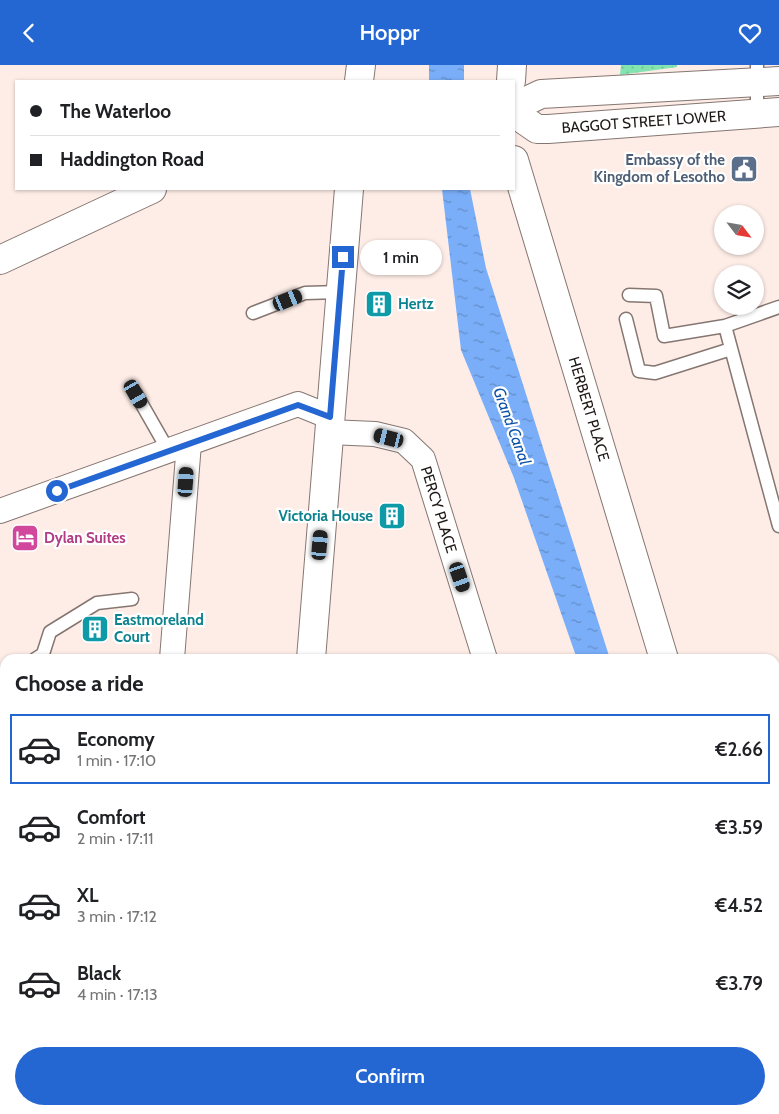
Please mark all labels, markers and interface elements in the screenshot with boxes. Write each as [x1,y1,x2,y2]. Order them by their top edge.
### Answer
icon: back [15,19,43,47]
text: Hoppr [359,19,420,46]
icon: heart [736,19,764,47]
text: The Waterloo [60,100,171,123]
street label: BAGGOT STREET LOWER [561,107,727,137]
text: Haddington Road [60,148,204,171]
place label: Embassy of the Kingdom of Lesotho [593,151,725,186]
public building icon: Embassy of the Kingdom of Lesotho [729,154,759,184]
north arrow [714,205,764,255]
map controls [714,205,764,315]
callout: 1 min [360,239,443,275]
route end [332,246,354,268]
text: 1 min [383,248,419,267]
button: layers [714,265,764,315]
car [271,287,304,313]
building icon: Hertz [364,289,394,319]
place label: Hertz [398,295,434,313]
street label: HERBERT PLACE [565,355,613,463]
car [122,377,149,411]
water label: Grand Canal [489,385,535,468]
car [372,427,405,449]
street label: PERCY PLACE [417,464,461,555]
car [177,467,194,497]
route start [46,480,68,502]
building icon: Victoria House [377,501,407,531]
place label: Victoria House [279,507,373,525]
hotel icon: Dylan Suites [10,523,40,553]
place label: Dylan Suites [44,529,126,547]
car [311,529,328,561]
car [448,560,471,594]
place label: Eastmoreland Court [114,611,204,646]
building icon: Eastmoreland Court [80,614,110,644]
text: Choose a ride [15,670,144,697]
icon: car [17,727,62,772]
text: Economy [77,728,155,751]
text: €2.66 [715,738,763,761]
text: 1 min · 17:10 [77,751,156,770]
icon: car [17,805,62,850]
text: Comfort [77,806,146,829]
text: €3.59 [715,816,763,839]
text: 2 min · 17:11 [77,829,153,848]
icon: car [17,883,62,928]
text: XL [77,884,98,907]
text: €4.52 [715,894,763,917]
text: 3 min · 17:12 [77,907,157,926]
icon: car [17,961,62,1006]
text: Black [77,962,121,985]
text: €3.79 [716,972,763,995]
text: 4 min · 17:13 [77,985,158,1004]
button: Confirm [15,1047,765,1105]

